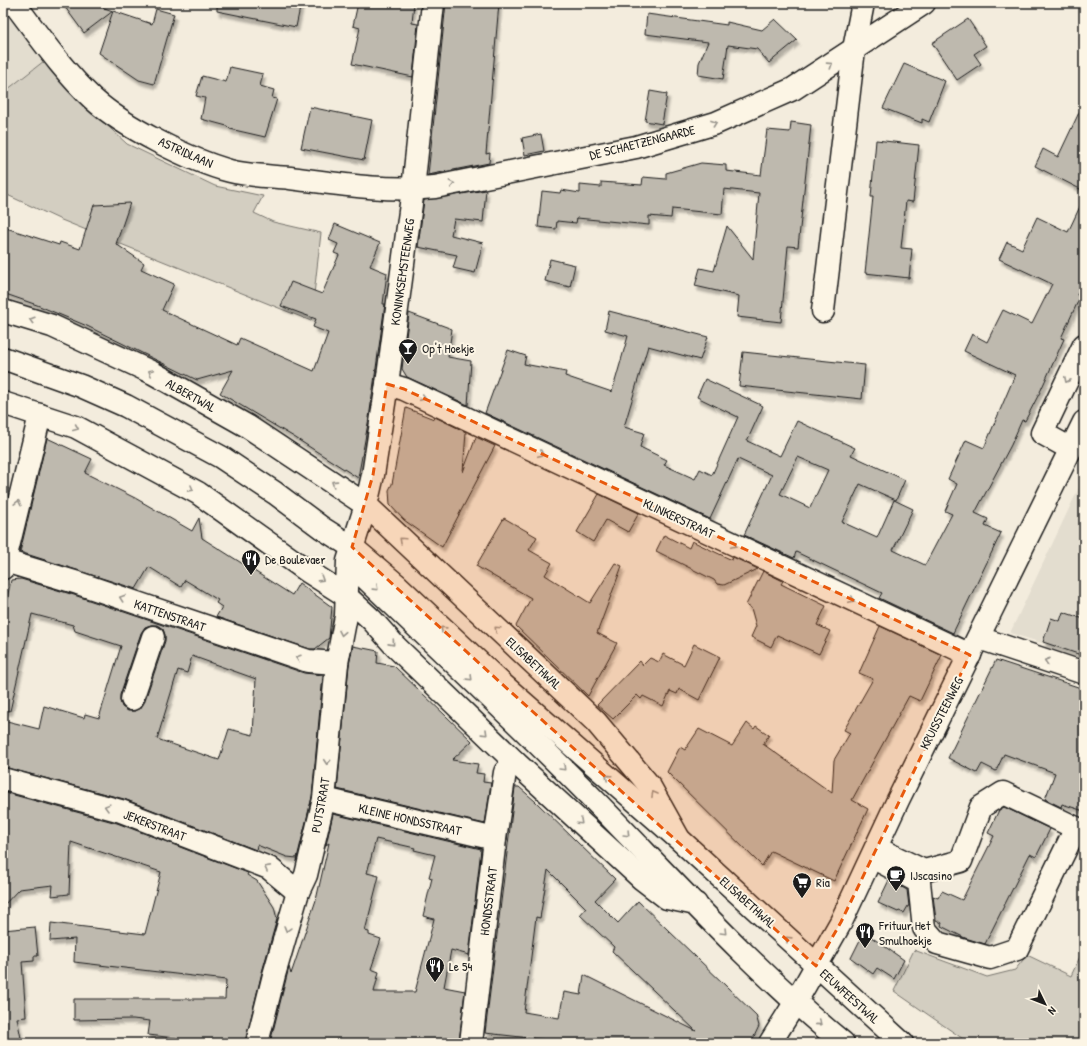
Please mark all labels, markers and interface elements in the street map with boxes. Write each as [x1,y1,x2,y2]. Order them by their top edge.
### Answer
one-way arrow [826,62,833,69]
one-way arrow [711,119,718,128]
street label: DE SCHAETZENGAARDE [587,120,697,164]
street label: ASTRIDLAAN [156,132,216,172]
one-way arrow [448,180,455,188]
street label: KONINKSEMSTEENWEG [386,217,419,327]
one-way arrow [29,316,36,325]
bar icon: Op't Hoekje [397,337,419,365]
place label: Op't Hoekje [422,339,475,357]
one-way arrow [148,370,155,377]
street label: ALBERTWAL [163,374,219,416]
one-way arrow [1064,376,1072,383]
one-way arrow [419,393,426,401]
one-way arrow [73,423,80,431]
one-way arrow [536,449,544,457]
one-way arrow [331,480,338,488]
one-way arrow [187,484,194,492]
street label: KLINKERSTRAAT [640,494,718,543]
one-way arrow [14,499,22,506]
one-way arrow [400,538,407,545]
one-way arrow [731,540,738,548]
restaurant icon: De Boulevaer [240,548,262,576]
place label: De Boulevaer [265,550,325,568]
one-way arrow [316,574,323,581]
one-way arrow [371,583,379,591]
one-way arrow [119,594,126,603]
street label: KATTENSTRAAT [132,594,209,636]
one-way arrow [848,595,855,603]
one-way arrow [440,626,448,634]
one-way arrow [494,626,502,634]
one-way arrow [339,630,347,636]
street label: ELISABETHWAL [502,633,566,693]
one-way arrow [387,638,395,646]
one-way arrow [295,654,302,662]
one-way arrow [1044,657,1051,665]
one-way arrow [465,673,473,681]
street label: KRUISSTEENWEG [915,673,967,752]
one-way arrow [480,729,488,736]
one-way arrow [323,759,332,765]
one-way arrow [558,763,566,771]
street label: PUTSTRAAT [306,775,334,834]
one-way arrow [606,775,613,782]
one-way arrow [651,790,659,798]
street label: KLEINE HONDSSTRAAT [357,798,464,840]
one-way arrow [103,804,110,812]
street label: JEKERSTRAAT [121,805,190,846]
one-way arrow [575,817,583,825]
one-way arrow [622,829,630,837]
cafe icon: IJscasino [885,864,907,892]
street label: HONDSSTRAAT [475,865,501,936]
one-way arrow [264,866,271,873]
place label: IJscasino [910,866,952,884]
supermarket icon: Ria [791,871,813,899]
street label: ELISABETHWAL [716,872,780,932]
place label: Ria [816,873,830,891]
place label: Frituur Het Smulhoekje [878,916,932,949]
restaurant icon: Frituur Het Smulhoekje [854,921,876,949]
one-way arrow [283,925,292,932]
one-way arrow [719,927,727,935]
one-way arrow [785,936,793,943]
restaurant icon: Le 54 [424,955,446,983]
place label: Le 54 [449,957,472,975]
street label: EEUWFEESTWAL [816,964,884,1028]
north arrow [1025,984,1065,1024]
text: N [1045,1004,1059,1018]
one-way arrow [814,1019,822,1026]

